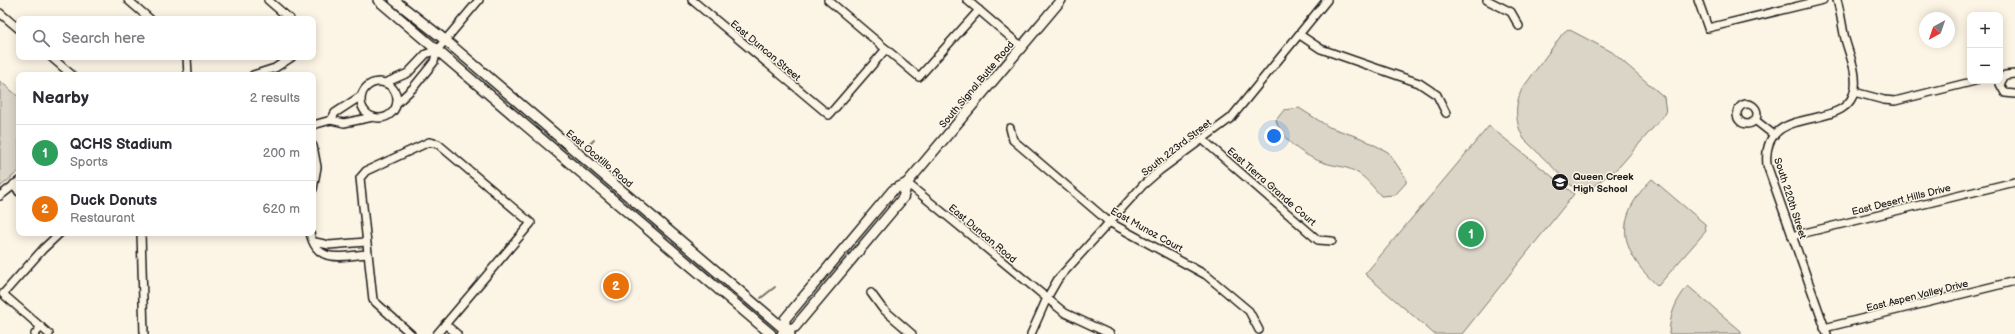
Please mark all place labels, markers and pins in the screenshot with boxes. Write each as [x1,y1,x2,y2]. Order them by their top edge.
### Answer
place label: Queen Creek High School [1573,171,1634,195]
school or university icon: Queen Creek High School [1550,172,1570,192]
pin: 1 [1458,219,1484,249]
pin: 2 [603,271,629,301]

